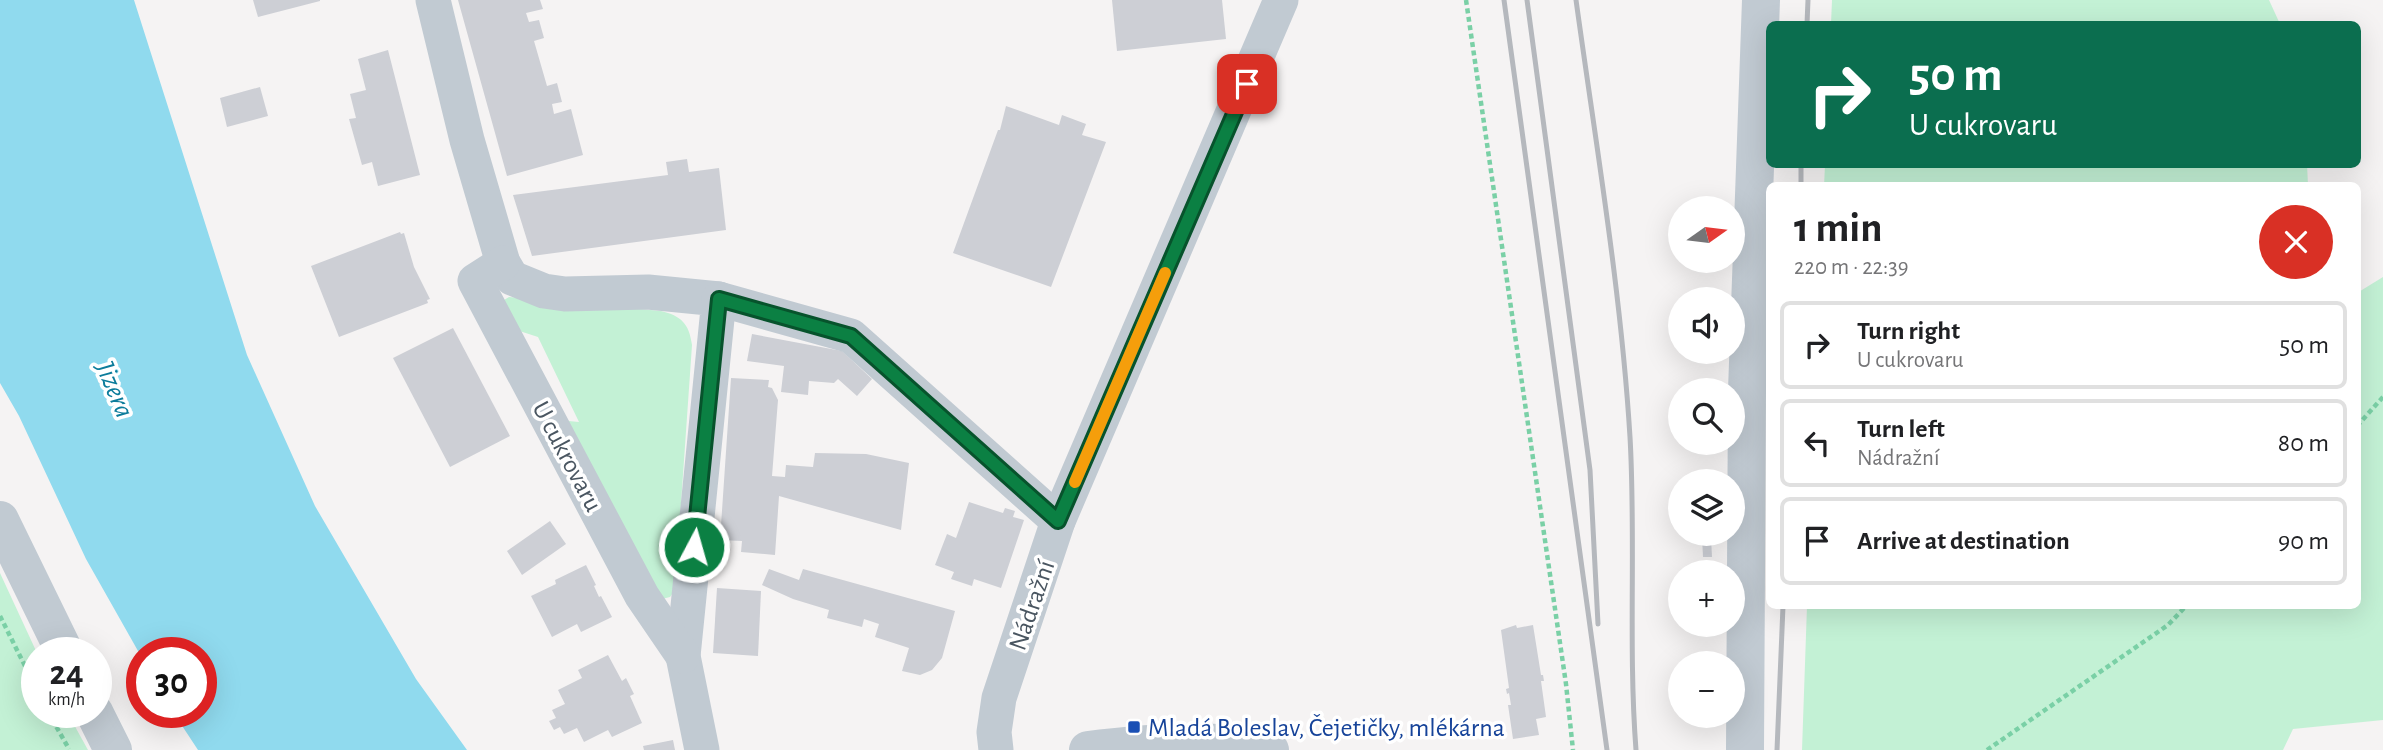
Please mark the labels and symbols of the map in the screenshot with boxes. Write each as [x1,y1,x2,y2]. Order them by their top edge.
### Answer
pin [1217,54,1277,114]
north arrow [1668,196,1745,273]
water label: Jizera [90,357,138,422]
street label: U cukrovaru [527,397,607,516]
position arrow [657,510,731,584]
street label: Nádražní [1004,556,1060,654]
speed limit sign: 30 [126,637,217,728]
place label: Mladá Boleslav, Čejetičky, mlékárna [1148,714,1505,741]
marker: Mladá Boleslav, Čejetičky, mlékárna [1126,719,1142,735]

